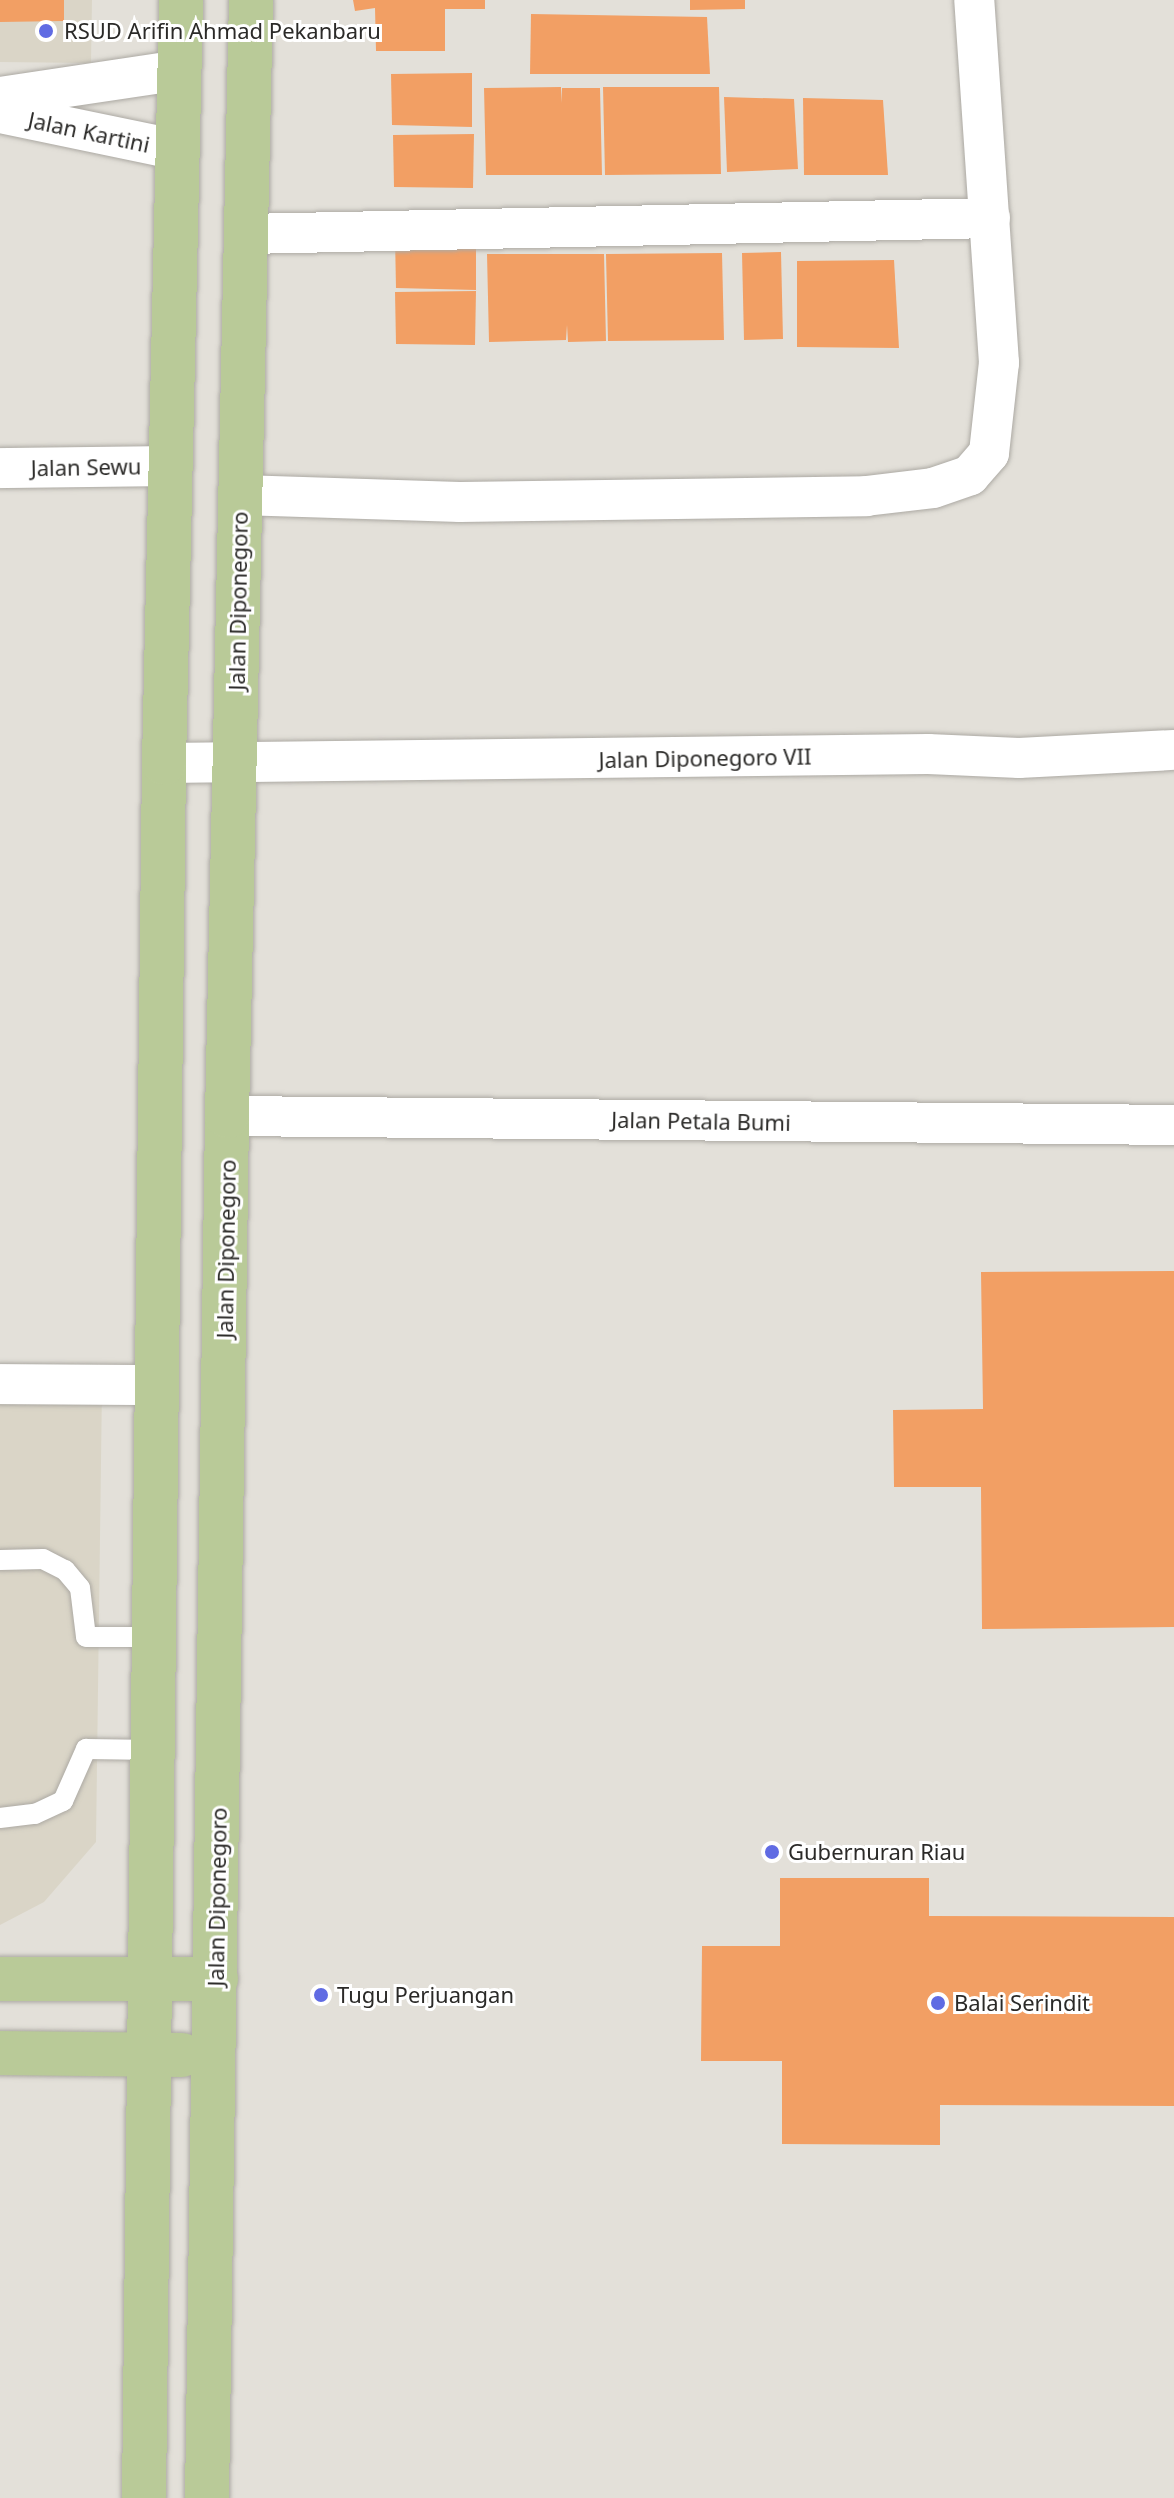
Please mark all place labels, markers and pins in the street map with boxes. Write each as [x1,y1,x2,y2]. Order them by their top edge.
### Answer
place label: RSUD Arifin Ahmad Pekanbaru [64,18,381,44]
marker: RSUD Arifin Ahmad Pekanbaru [35,20,57,42]
place label: Gubernuran Riau [788,1839,965,1865]
marker: Gubernuran Riau [763,1843,781,1861]
place label: Tugu Perjuangan [337,1982,514,2008]
marker: Tugu Perjuangan [312,1986,330,2004]
place label: Balai Serindit [954,1990,1090,2016]
marker: Balai Serindit [929,1994,947,2012]

